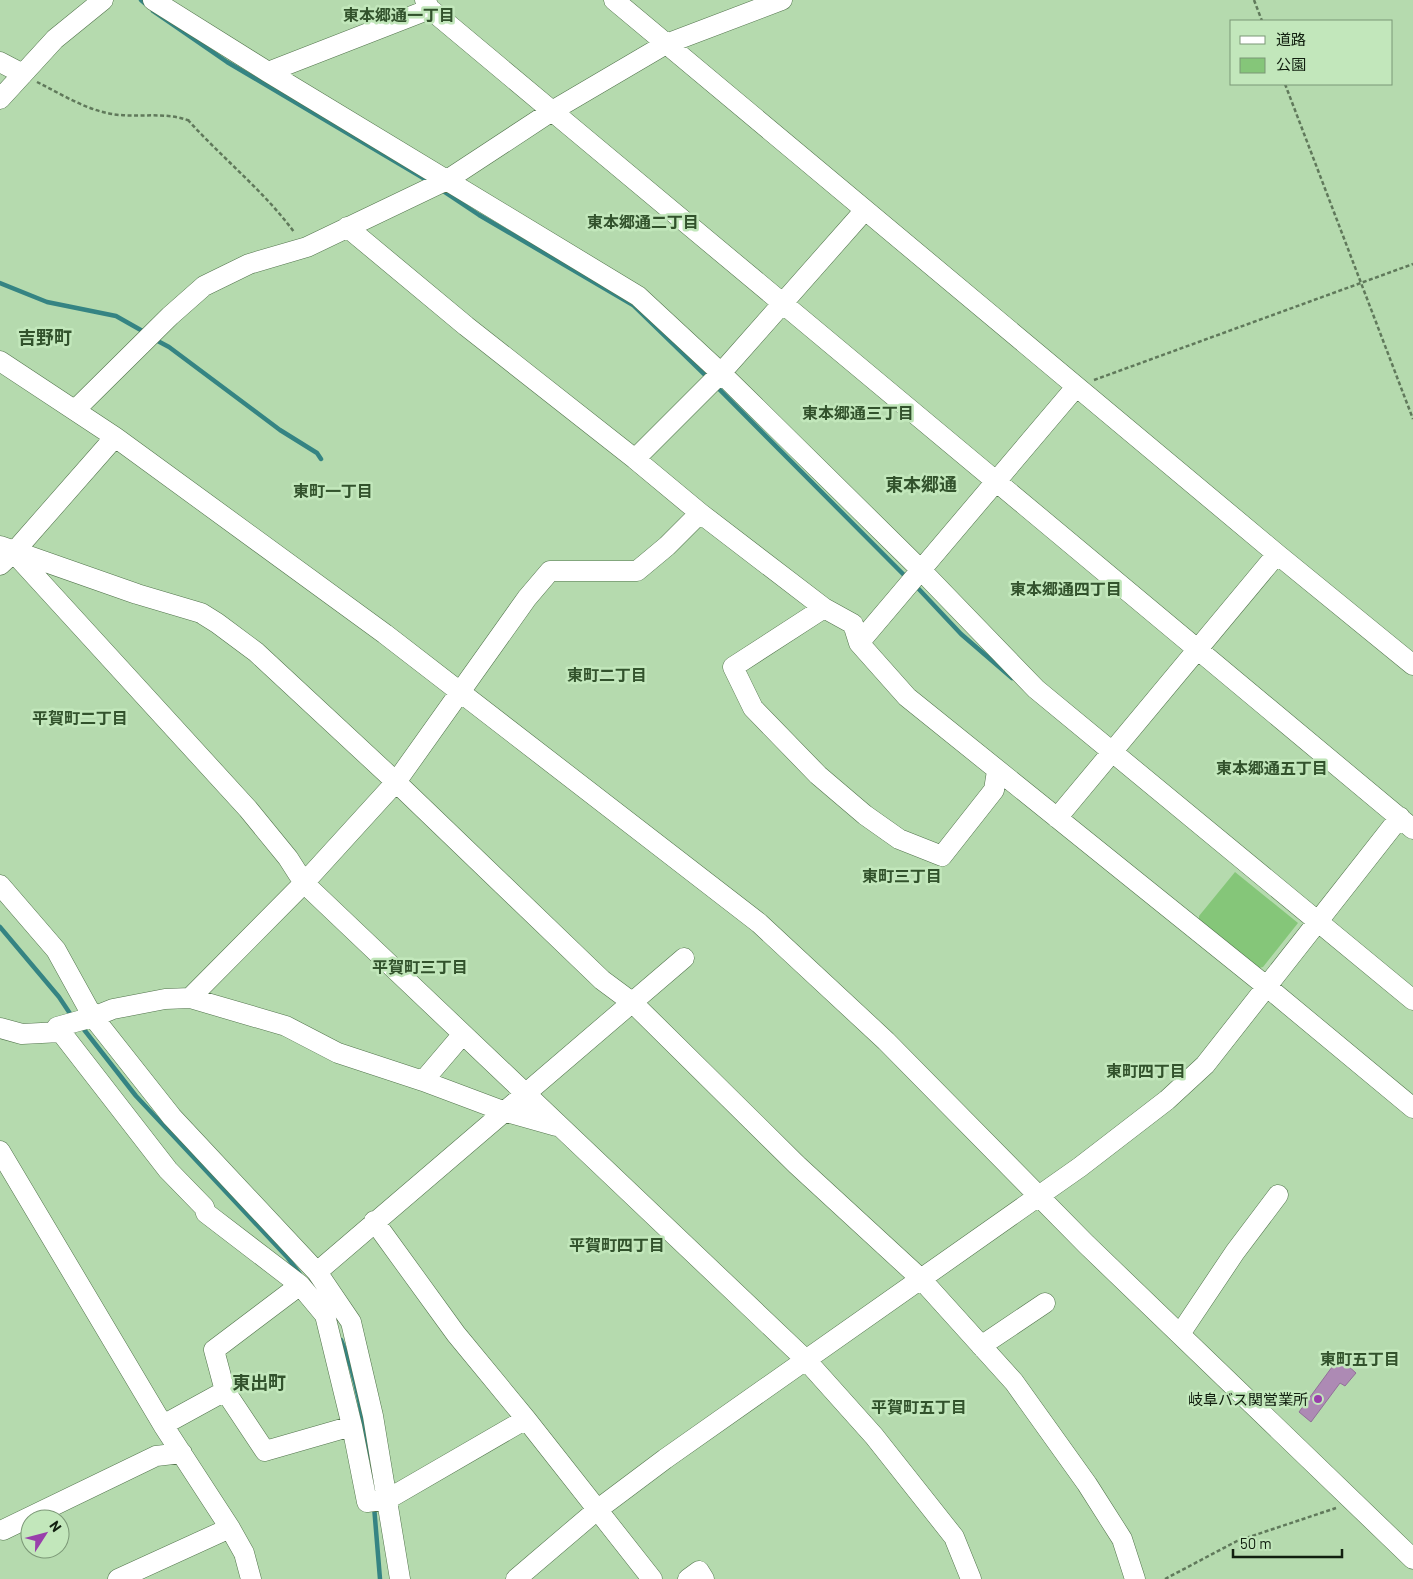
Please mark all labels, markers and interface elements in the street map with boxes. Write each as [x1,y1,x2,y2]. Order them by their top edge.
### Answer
district label: 東本郷通一丁目 [343,5,455,24]
legend [1230,20,1393,85]
text: 道路 [1276,30,1306,48]
text: 公園 [1276,55,1306,73]
district label: 東本郷通二丁目 [587,212,699,231]
district label: 吉野町 [18,326,72,348]
district label: 東本郷通三丁目 [802,403,914,422]
district label: 東本郷通 [885,473,957,495]
district label: 東町一丁目 [293,481,373,500]
district label: 東本郷通四丁目 [1010,579,1122,598]
district label: 東町二丁目 [567,665,647,684]
district label: 平賀町二丁目 [32,708,128,727]
district label: 東本郷通五丁目 [1216,758,1328,777]
district label: 東町三丁目 [862,866,942,885]
district label: 平賀町三丁目 [372,957,468,976]
district label: 東町四丁目 [1106,1061,1186,1080]
district label: 平賀町四丁目 [569,1235,665,1254]
district label: 東町五丁目 [1320,1349,1400,1368]
district label: 東出町 [232,1371,286,1393]
place label: 岐阜バス関営業所 [1188,1390,1308,1408]
marker: 岐阜バス関営業所 [1312,1393,1324,1405]
district label: 平賀町五丁目 [871,1397,967,1416]
north arrow [20,1509,70,1559]
text: N [46,1517,66,1535]
scale bar [1233,1526,1342,1558]
text: 50 m [1240,1534,1272,1552]

